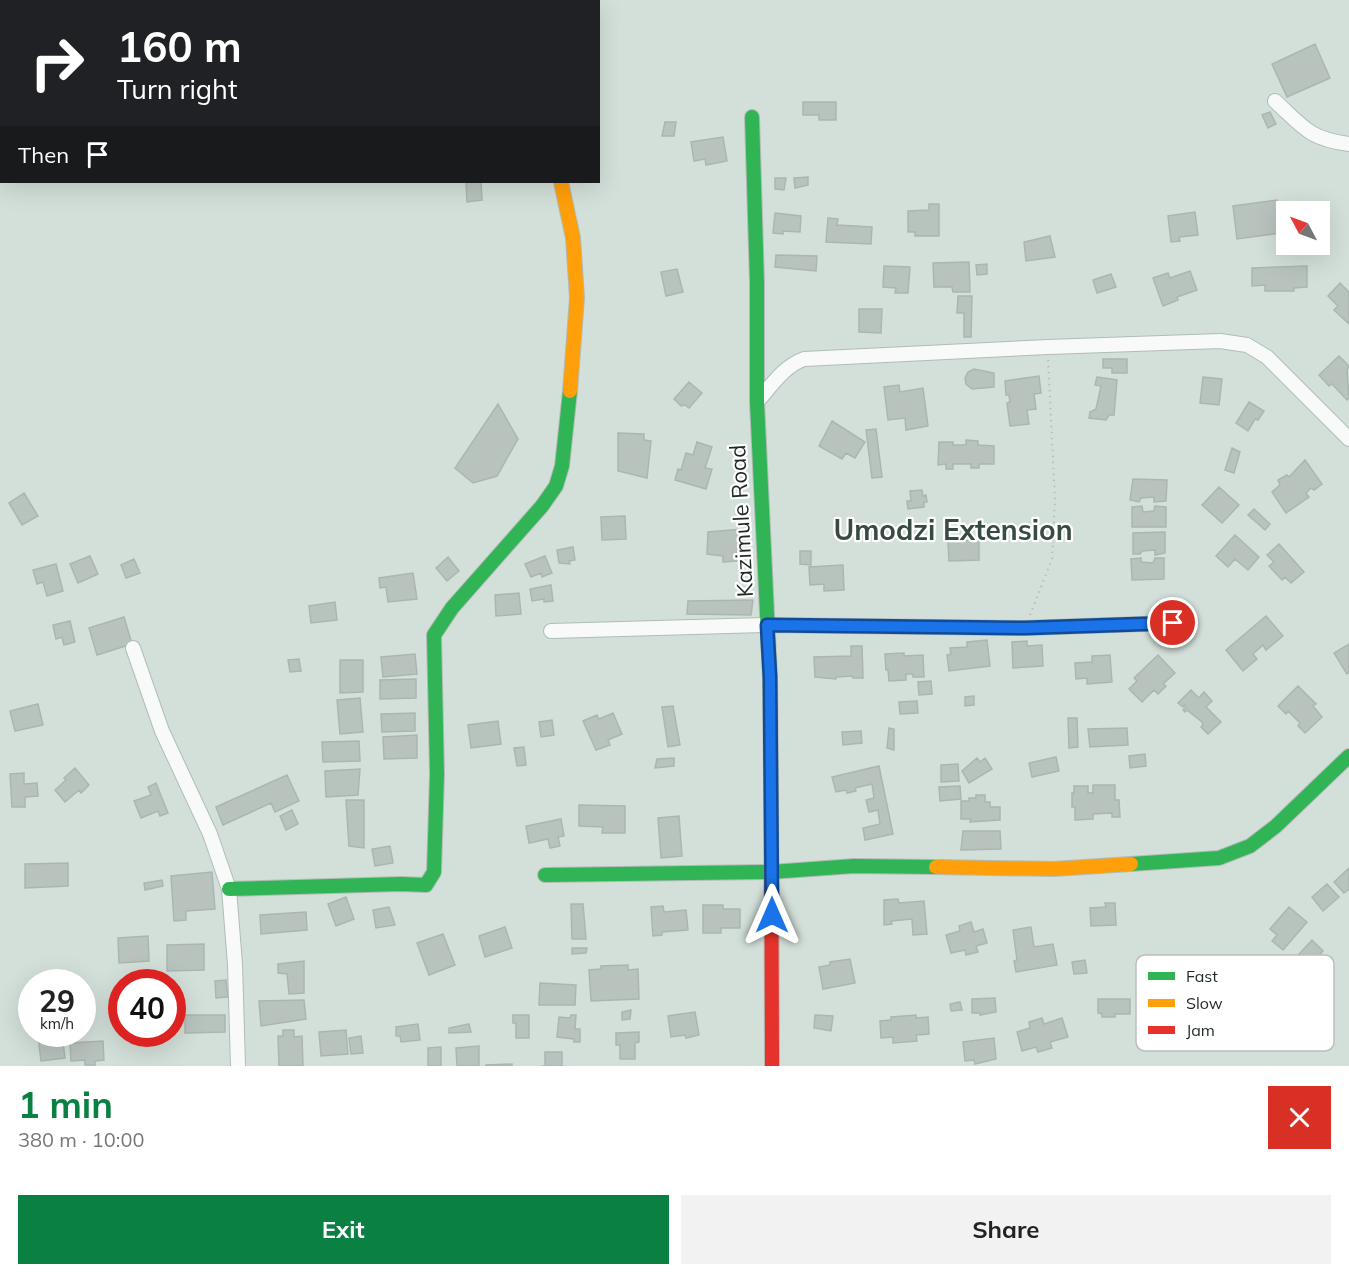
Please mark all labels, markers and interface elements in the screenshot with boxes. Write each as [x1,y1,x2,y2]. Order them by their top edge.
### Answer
text: 160 m [117,20,242,73]
icon: right [18,24,96,102]
text: Turn right [117,72,237,106]
icon: arrive [81,138,114,171]
text: Then [18,141,69,169]
north arrow [1276,201,1330,255]
map controls [1276,201,1330,255]
street label: Kazimule Road [723,444,759,598]
district label: Umodzi Extension [833,512,1073,547]
pin [1147,597,1198,648]
icon: arrive [1156,606,1189,639]
position arrow [740,883,804,947]
legend [1136,955,1334,1051]
text: Fast [1186,966,1218,986]
speed limit sign: 40 [108,969,186,1047]
text: 29 [39,982,75,1020]
text: Slow [1186,993,1223,1013]
text: km/h [40,1014,74,1033]
text: Jam [1186,1020,1215,1040]
text: 1 min [18,1082,113,1127]
button: close [1268,1086,1331,1149]
text: 380 m · 10:00 [18,1127,144,1152]
button: Exit [18,1195,669,1264]
button: Share [681,1195,1331,1264]

